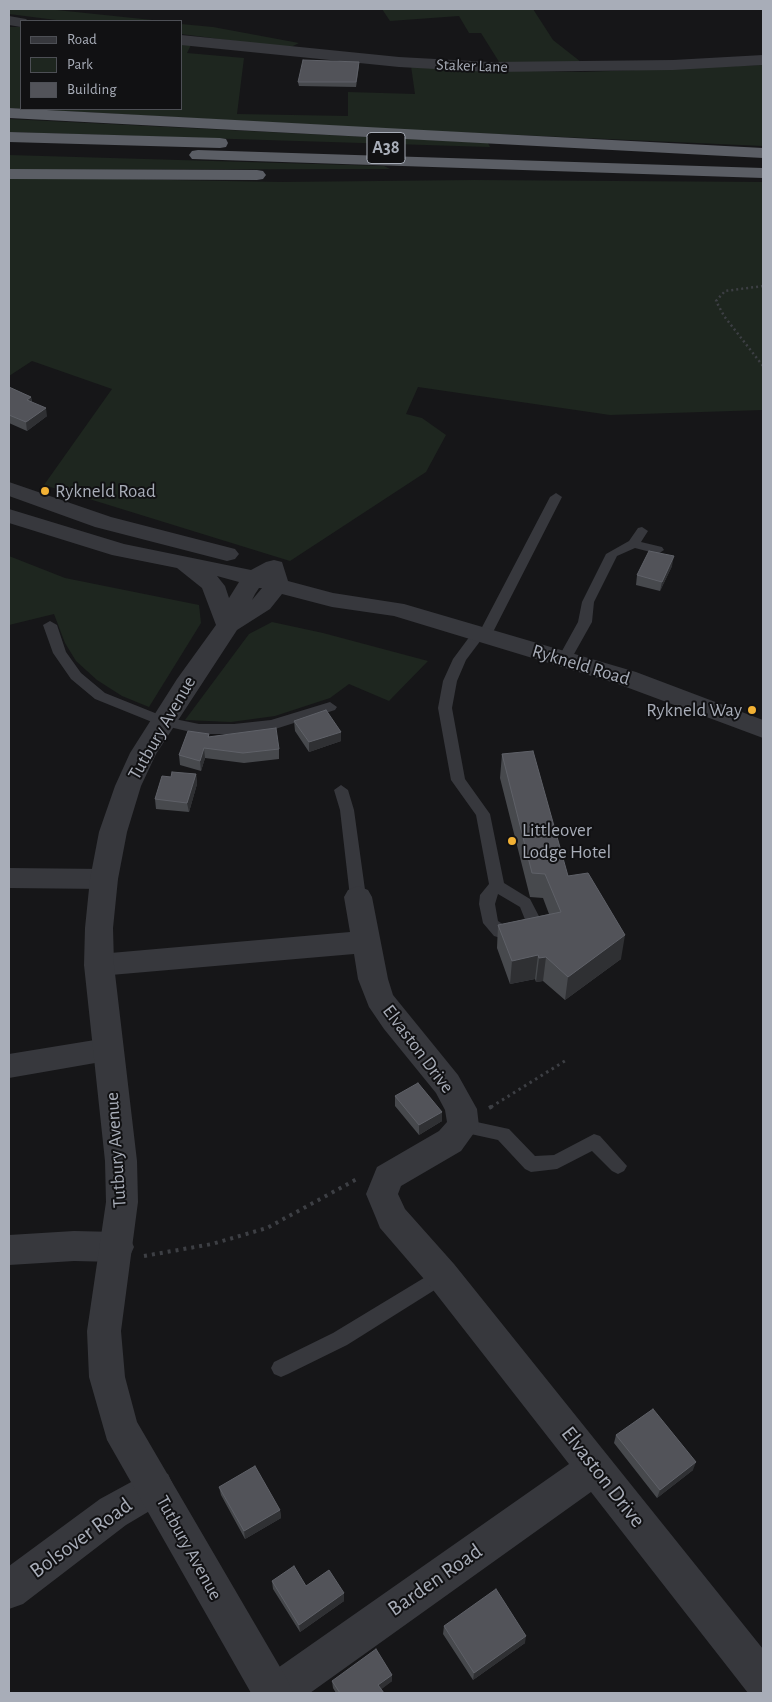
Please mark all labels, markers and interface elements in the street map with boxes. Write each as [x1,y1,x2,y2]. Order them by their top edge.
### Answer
legend [20,20,182,110]
text: Road [67,32,97,47]
street label: Staker Lane [436,55,508,77]
text: Park [67,57,93,72]
text: Building [67,82,117,97]
road number: A38 [367,132,405,164]
place label: Rykneld Road [55,480,156,502]
marker: Rykneld Road [39,485,51,497]
street label: Rykneld Road [529,639,633,691]
street label: Tutbury Avenue [123,672,201,784]
place label: Rykneld Way [646,699,742,721]
marker: Rykneld Way [746,704,758,716]
place label: Littleover Lodge Hotel [522,819,611,863]
marker: Littleover Lodge Hotel [506,835,518,847]
street label: Elvaston Drive [377,1000,459,1098]
street label: Tutbury Avenue [101,1091,131,1209]
street label: Elvaston Drive [555,1421,651,1533]
street label: Bolsover Road [25,1492,137,1584]
street label: Tutbury Avenue [151,1492,227,1604]
street label: Barden Road [383,1538,487,1622]

